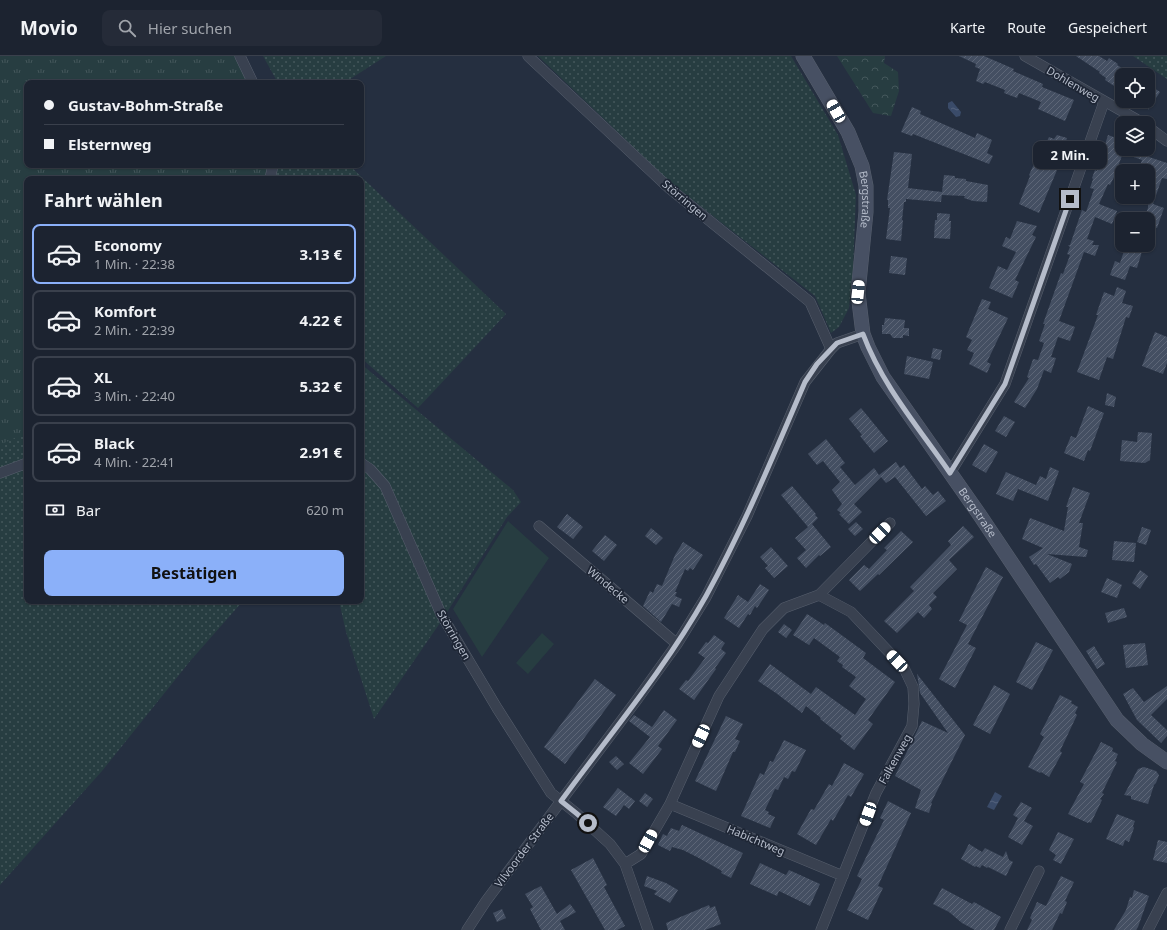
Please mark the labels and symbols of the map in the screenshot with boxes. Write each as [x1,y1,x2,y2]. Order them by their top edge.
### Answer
street label: Dohlenweg [1044,62,1103,105]
car [825,98,847,124]
callout: 2 Min. [1033,141,1107,169]
street label: Bergstraße [856,169,874,229]
street label: Störringen [659,176,711,223]
route end [1061,190,1079,208]
car [851,279,865,305]
street label: Bergstraße [956,484,1001,540]
car [867,520,893,546]
street label: Windecke [584,563,632,606]
street label: Störringen [434,607,475,662]
car [884,648,910,674]
car [690,723,712,749]
street label: Falkenweg [875,731,915,787]
car [858,801,878,827]
street label: Vilvoorder Straße [491,809,557,890]
route start [579,814,597,832]
street label: Habichtweg [725,821,787,858]
car [637,828,659,854]

